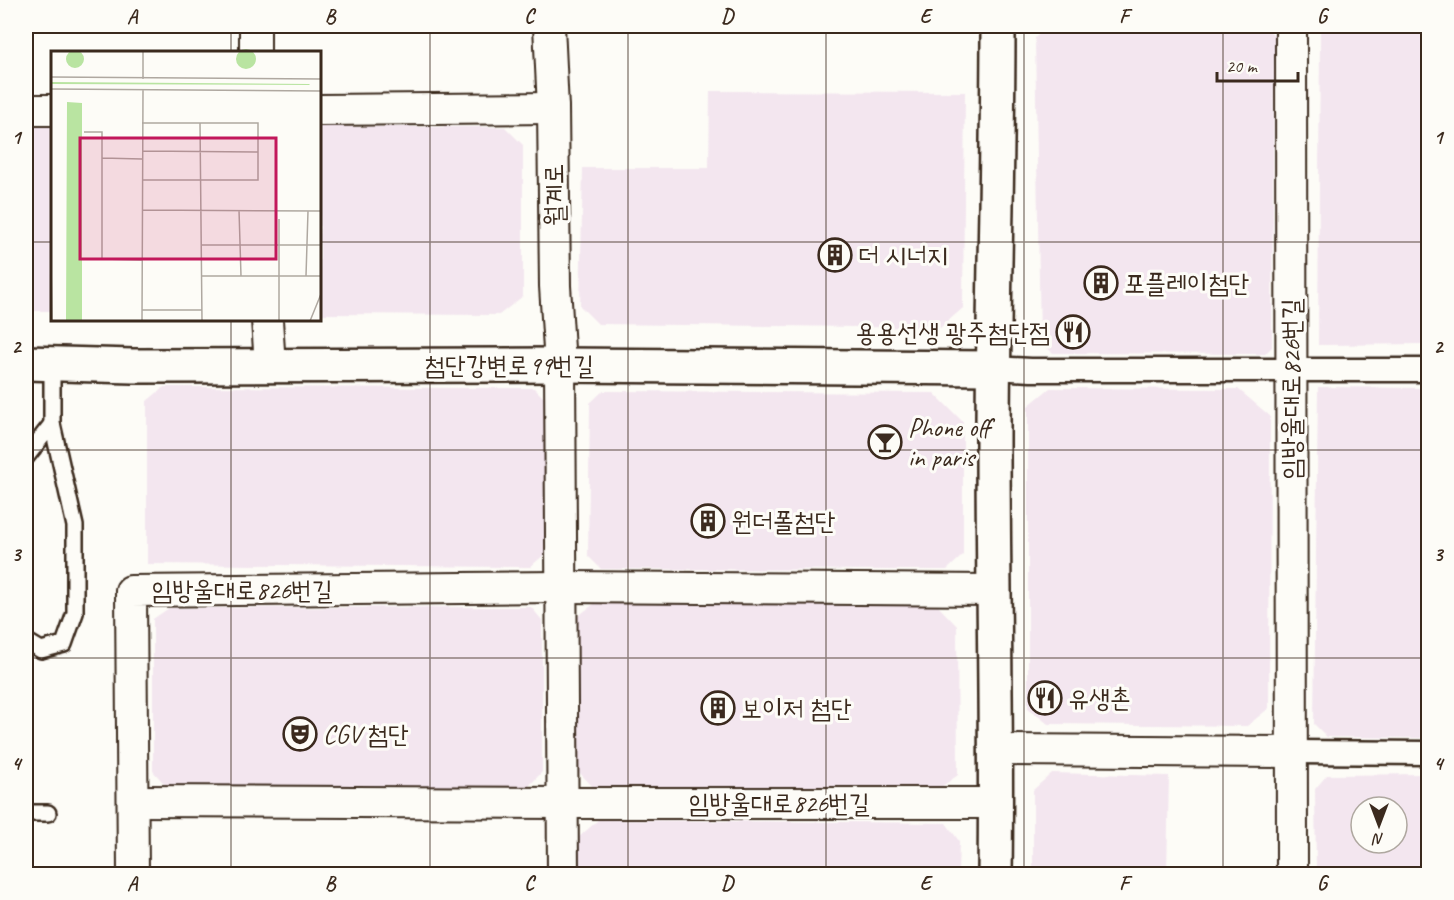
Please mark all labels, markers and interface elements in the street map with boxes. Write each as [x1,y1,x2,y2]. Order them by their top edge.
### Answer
text: A [127,4,139,29]
text: B [325,4,337,29]
text: C [524,4,536,29]
text: D [721,4,735,29]
text: E [920,4,934,29]
text: F [1119,4,1133,29]
text: G [1317,4,1330,29]
scale bar [1217,45,1298,83]
inset map [51,51,321,321]
text: 20 m [1226,55,1259,77]
text: 1 [12,125,23,150]
text: 1 [1434,125,1445,150]
street label: 월계로 [537,163,572,227]
building icon: 더 시너지 [817,237,853,273]
place label: 더 시너지 [858,239,948,272]
building icon: 포플레이첨단 [1083,265,1119,301]
place label: 포플레이첨단 [1124,267,1250,300]
street label: 임방울대로826번길 [1275,298,1308,480]
restaurant icon: 용용선생 광주첨단점 [1055,314,1091,350]
place label: 용용선생 광주첨단점 [855,316,1050,349]
text: 2 [12,334,23,359]
text: 2 [1434,334,1445,359]
street label: 첨단강변로99번길 [424,349,594,382]
place label: Phone off in paris [908,411,995,474]
bar icon: Phone off in paris [867,424,903,460]
building icon: 원더폴첨단 [690,503,726,539]
place label: 원더폴첨단 [731,505,836,538]
text: 3 [12,542,23,567]
text: 3 [1434,542,1445,567]
street label: 임방울대로826번길 [151,574,333,607]
restaurant icon: 유생촌 [1027,680,1063,716]
place label: 유생촌 [1068,682,1131,715]
building icon: 보이저 첨단 [700,690,736,726]
place label: 보이저 첨단 [741,692,852,725]
theatre icon: CGV 첨단 [282,716,318,752]
place label: CGV 첨단 [323,718,409,751]
text: 4 [12,751,24,776]
text: 4 [1434,751,1446,776]
street label: 임방울대로826번길 [688,787,870,820]
north arrow [1349,795,1409,855]
text: N [1371,829,1384,849]
text: A [127,871,139,896]
text: B [325,871,337,896]
text: C [524,871,536,896]
text: D [721,871,735,896]
text: E [920,871,934,896]
text: F [1119,871,1133,896]
text: G [1317,871,1330,896]

